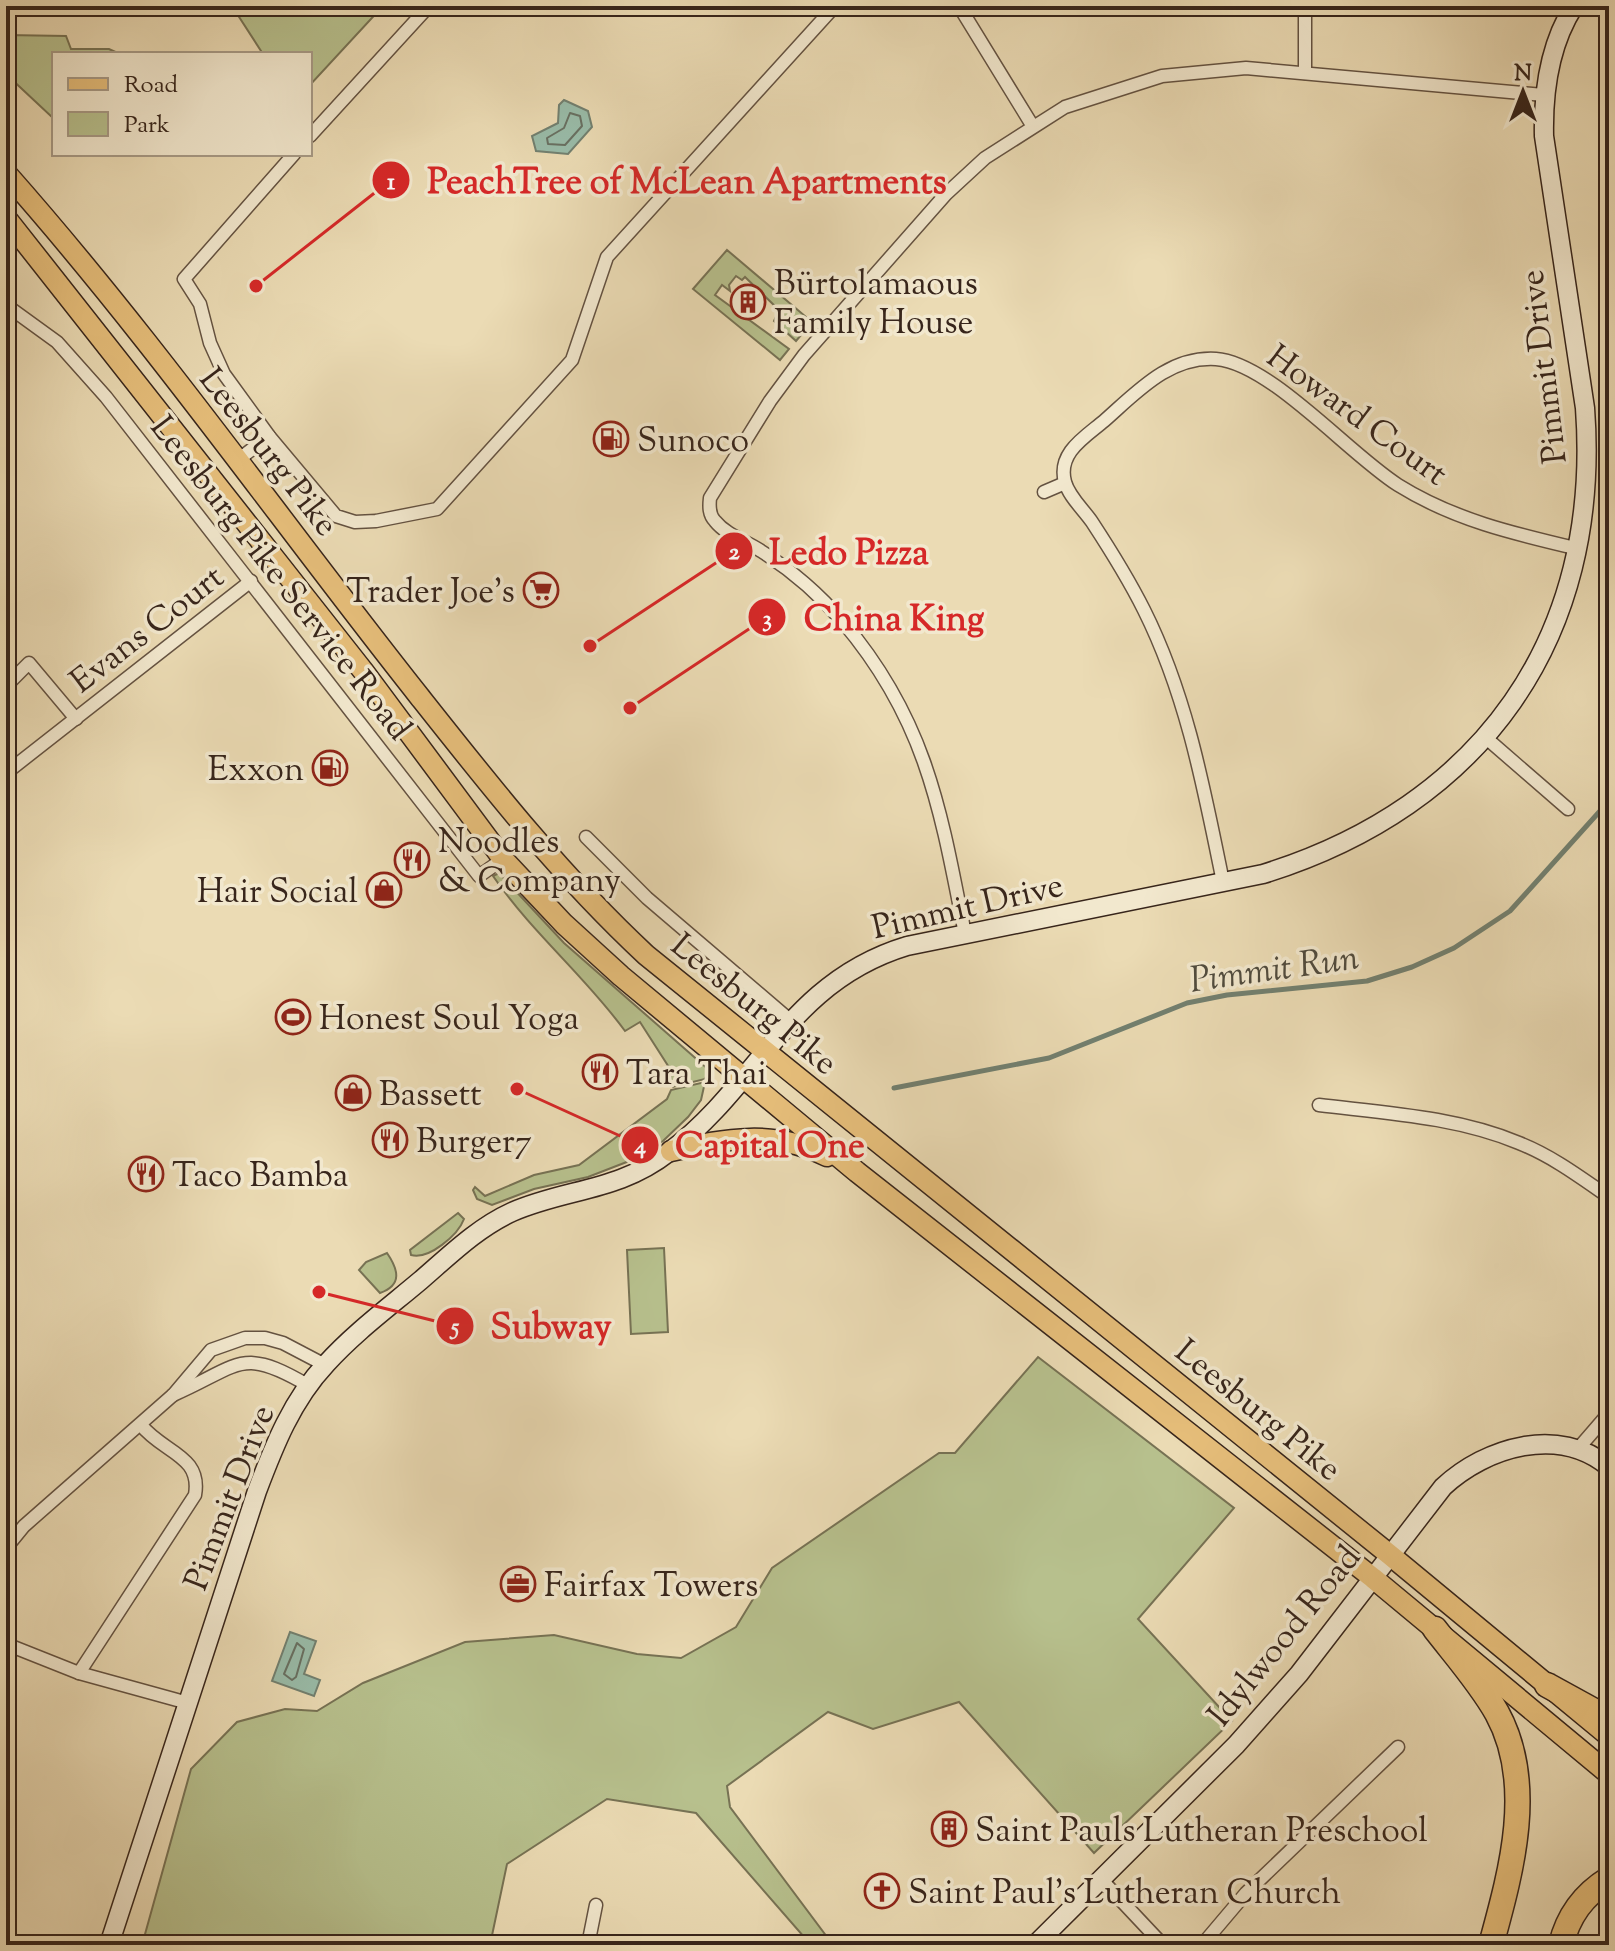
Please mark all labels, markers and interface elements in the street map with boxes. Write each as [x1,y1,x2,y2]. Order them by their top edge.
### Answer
legend [52,52,312,156]
north arrow [1483,52,1563,132]
text: N [1514,59,1532,91]
text: Road [124,69,178,103]
text: Park [124,109,170,143]
callout: PeachTree of McLean Apartments [371,150,962,210]
text: PeachTree of McLean Apartments [427,158,947,210]
text: 1 [387,166,396,200]
place label: Bürtolamaous Family House [774,261,978,349]
street label: Pimmit Drive [1509,267,1582,466]
building icon: Bürtolamaous Family House [729,283,767,321]
street label: Howard Court [1255,334,1457,500]
street label: Leesburg Pike [186,358,349,548]
street label: Leesburg Pike Service Road [137,406,422,752]
place label: Sunoco [637,418,749,467]
fuel station icon: Sunoco [592,420,630,458]
callout: Ledo Pizza [714,521,945,581]
text: Ledo Pizza [769,529,929,581]
text: 2 [728,536,740,570]
street label: Evans Court [61,555,236,707]
place label: Trader Joe's [346,569,515,618]
supermarket icon: Trader Joe's [522,571,560,609]
callout: China King [747,587,1000,647]
text: China King [804,595,985,647]
text: 3 [762,603,772,637]
place label: Exxon [208,747,304,796]
fuel station icon: Exxon [311,749,349,787]
place label: Noodles & Company [438,819,621,907]
restaurant icon: Noodles & Company [393,841,431,879]
street label: Pimmit Drive [867,863,1068,954]
place label: Hair Social [197,869,358,918]
shop icon: Hair Social [365,871,403,909]
street label: Leesburg Pike [659,923,847,1088]
water label: Pimmit Run [1187,933,1362,1009]
place label: Honest Soul Yoga [319,996,579,1045]
sports icon: Honest Soul Yoga [274,998,312,1036]
place label: Tara Thai [626,1051,767,1100]
restaurant icon: Tara Thai [581,1053,619,1091]
place label: Bassett [379,1072,482,1121]
shop icon: Bassett [334,1074,372,1112]
callout: Capital One [620,1115,881,1175]
place label: Burger7 [416,1119,532,1168]
restaurant icon: Burger7 [371,1121,409,1159]
text: Capital One [675,1122,865,1174]
text: 4 [633,1130,646,1164]
place label: Taco Bamba [172,1153,348,1202]
restaurant icon: Taco Bamba [127,1155,165,1193]
callout: Subway [435,1296,628,1356]
text: Subway [490,1303,612,1355]
text: 5 [449,1311,460,1345]
street label: Leesburg Pike [1163,1329,1351,1494]
street label: Pimmit Drive [173,1399,289,1598]
street label: Idylwood Road [1197,1536,1374,1738]
place label: Fairfax Towers [544,1563,758,1612]
office icon: Fairfax Towers [499,1565,537,1603]
place label: Saint Pauls Lutheran Preschool [975,1808,1428,1857]
building icon: Saint Pauls Lutheran Preschool [930,1810,968,1848]
place label: Saint Paul's Lutheran Church [908,1870,1341,1919]
church icon: Saint Paul's Lutheran Church [863,1872,901,1910]

